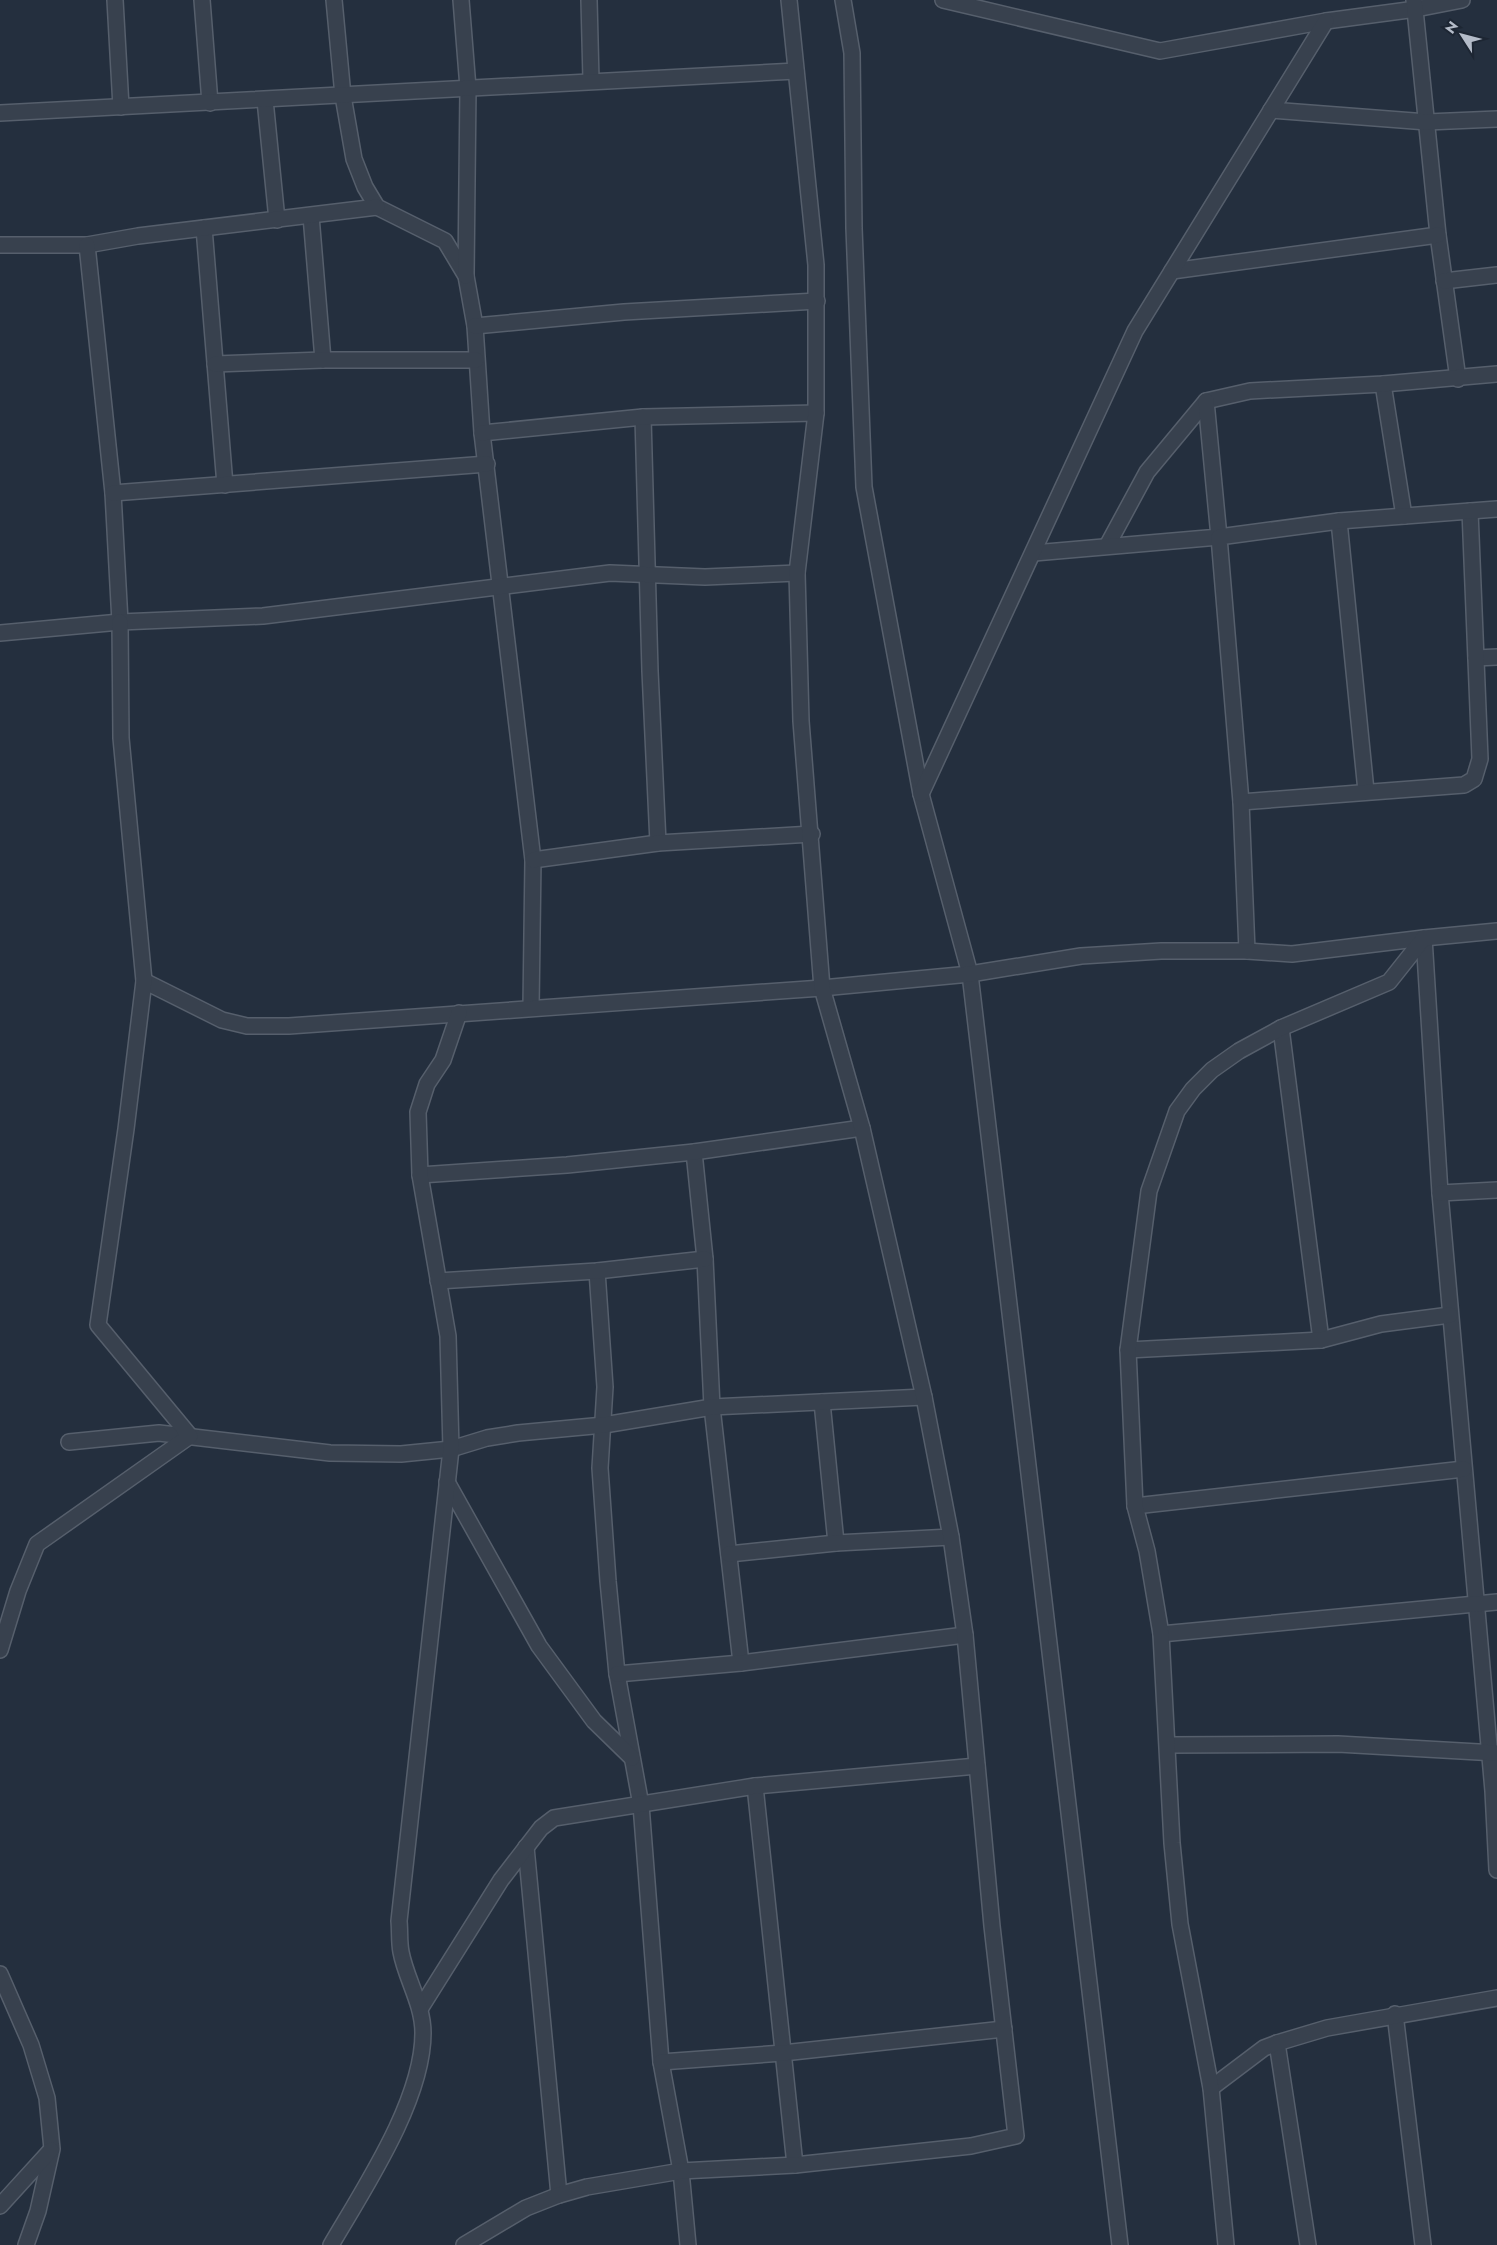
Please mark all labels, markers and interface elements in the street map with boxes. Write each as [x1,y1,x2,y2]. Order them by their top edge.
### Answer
north arrow [1437,10,1487,60]
text: N [1440,17,1463,38]

